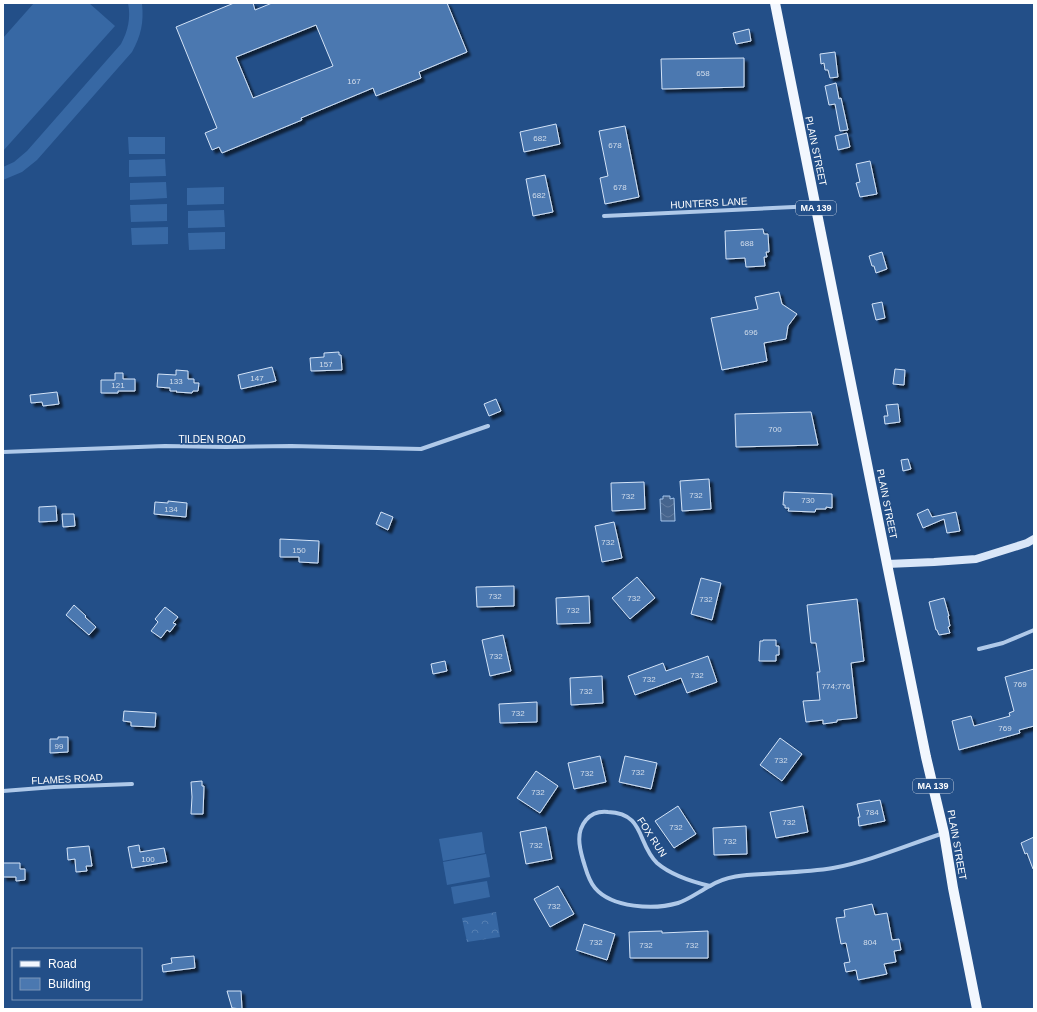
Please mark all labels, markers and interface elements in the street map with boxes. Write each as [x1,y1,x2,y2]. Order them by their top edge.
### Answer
house number: 658 [696,69,710,78]
house number: 167 [347,77,361,86]
street label: PLAIN STREET [803,115,829,187]
house number: 682 [533,134,547,143]
house number: 678 [608,141,622,150]
house number: 678 [613,183,627,192]
house number: 682 [532,191,546,200]
street label: HUNTERS LANE [670,195,748,211]
road number: MA 139 [796,201,836,215]
house number: 688 [740,239,754,248]
house number: 696 [744,328,758,337]
house number: 157 [319,360,333,369]
house number: 147 [250,374,264,383]
house number: 133 [169,377,183,386]
house number: 121 [111,381,125,390]
house number: 700 [768,425,782,434]
street label: TILDEN ROAD [178,434,246,445]
street label: PLAIN STREET [875,468,899,540]
house number: 732 [689,491,703,500]
house number: 732 [621,492,635,501]
house number: 730 [801,496,815,505]
house number: 134 [164,505,178,514]
house number: 732 [601,538,615,547]
house number: 150 [292,546,306,555]
house number: 732 [488,592,502,601]
house number: 732 [627,594,641,603]
house number: 732 [699,595,713,604]
house number: 732 [566,606,580,615]
house number: 732 [489,652,503,661]
house number: 732 [690,671,704,680]
house number: 732 [642,675,656,684]
house number: 769 [1013,680,1027,689]
house number: 774;776 [822,682,851,691]
house number: 732 [579,687,593,696]
house number: 732 [511,709,525,718]
house number: 769 [998,724,1012,733]
house number: 99 [55,742,64,751]
house number: 732 [774,756,788,765]
house number: 732 [631,768,645,777]
house number: 732 [580,769,594,778]
street label: FLAMES ROAD [31,772,103,786]
road number: MA 139 [913,779,953,793]
house number: 732 [531,788,545,797]
house number: 784 [865,808,879,817]
street label: PLAIN STREET [945,809,969,881]
street label: FOX RUN [635,815,669,859]
house number: 732 [782,818,796,827]
house number: 732 [669,823,683,832]
house number: 732 [723,837,737,846]
house number: 732 [529,841,543,850]
house number: 100 [141,855,155,864]
house number: 732 [547,902,561,911]
house number: 732 [589,938,603,947]
house number: 804 [863,938,877,947]
house number: 732 [639,941,653,950]
house number: 732 [685,941,699,950]
legend [12,948,142,1000]
text: Road [48,957,77,971]
text: Building [48,977,91,991]

